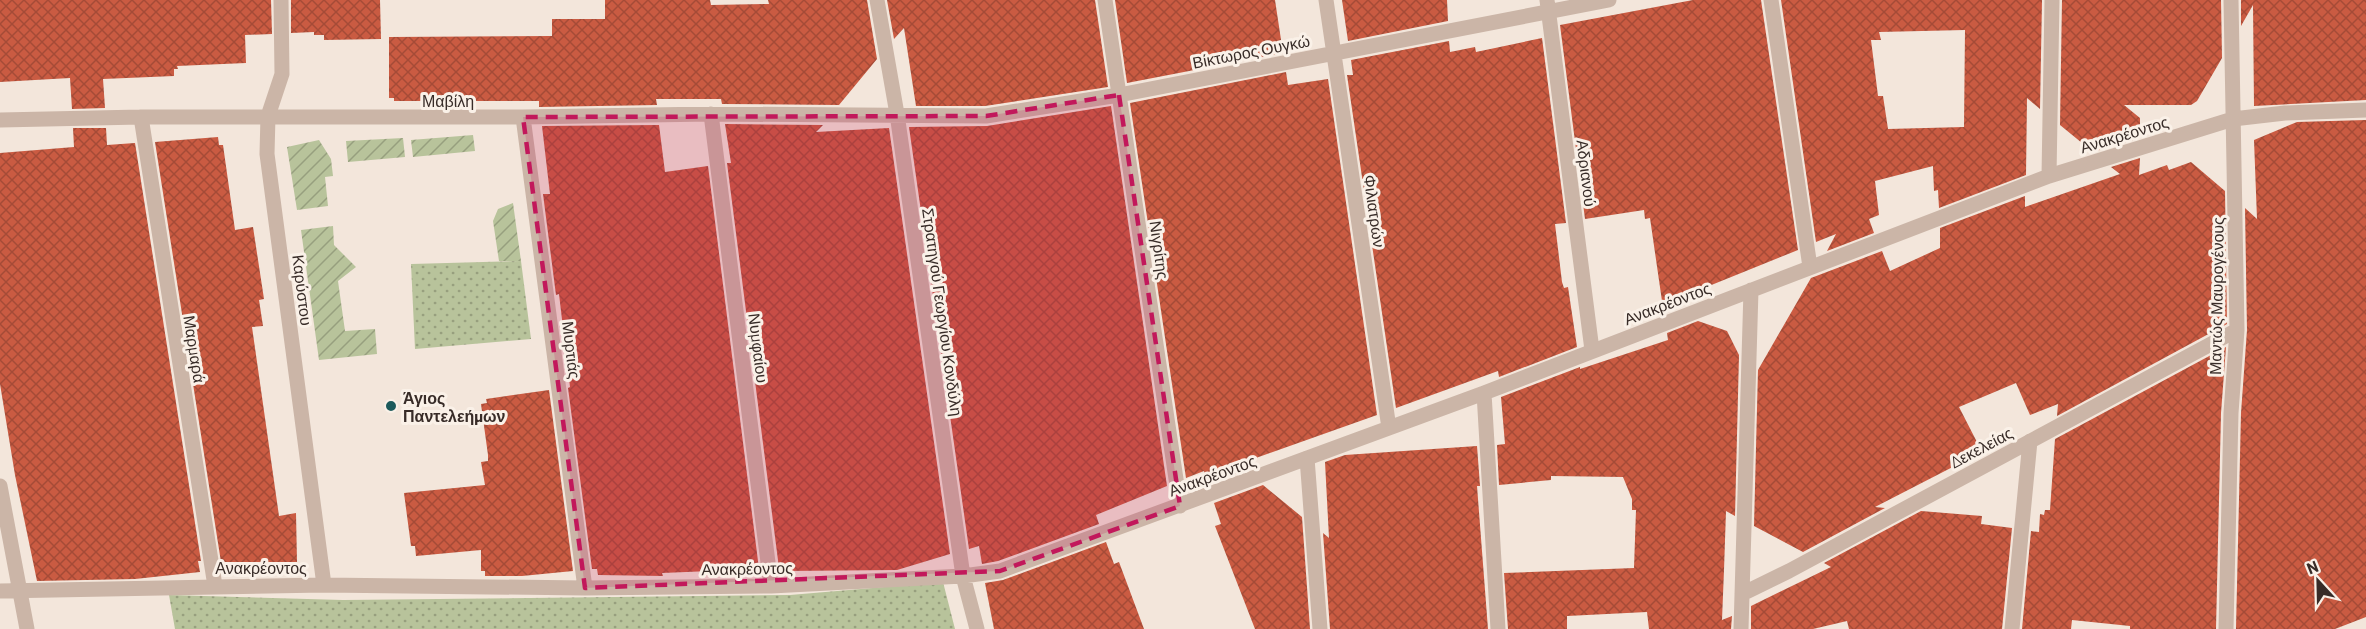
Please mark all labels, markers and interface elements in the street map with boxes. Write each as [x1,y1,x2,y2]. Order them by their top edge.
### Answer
street label: Βίκτωρος Ουγκώ [1191,30,1311,72]
street label: Μαβίλη [422,91,474,110]
street label: Ανακρέοντος [2077,111,2171,156]
street label: Αδριανού [1573,139,1601,207]
street label: Φιλιατρών [1361,174,1389,248]
street label: Στρατηγού Γεωργίου Κονδύλη [919,207,967,417]
street label: Μαντώς Μαυρογένους [2205,217,2227,375]
street label: Νιγρίτης [1147,220,1174,281]
street label: Καρύστου [289,254,317,326]
street label: Ανακρέοντος [1621,278,1713,328]
street label: Νυμφαίου [745,312,773,384]
street label: Μαρμαρά [180,314,210,384]
street label: Μυρτιάς [559,320,585,380]
place label: Άγιος Παντελεήμων [403,388,506,425]
marker: Άγιος Παντελεήμων [384,399,398,413]
street label: Δεκελείας [1946,422,2016,471]
street label: Ανακρέοντος [1166,450,1258,500]
north arrow [2288,551,2348,611]
text: N [2304,556,2321,577]
street label: Ανακρέοντος [215,558,307,577]
street label: Ανακρέοντος [701,558,793,578]

